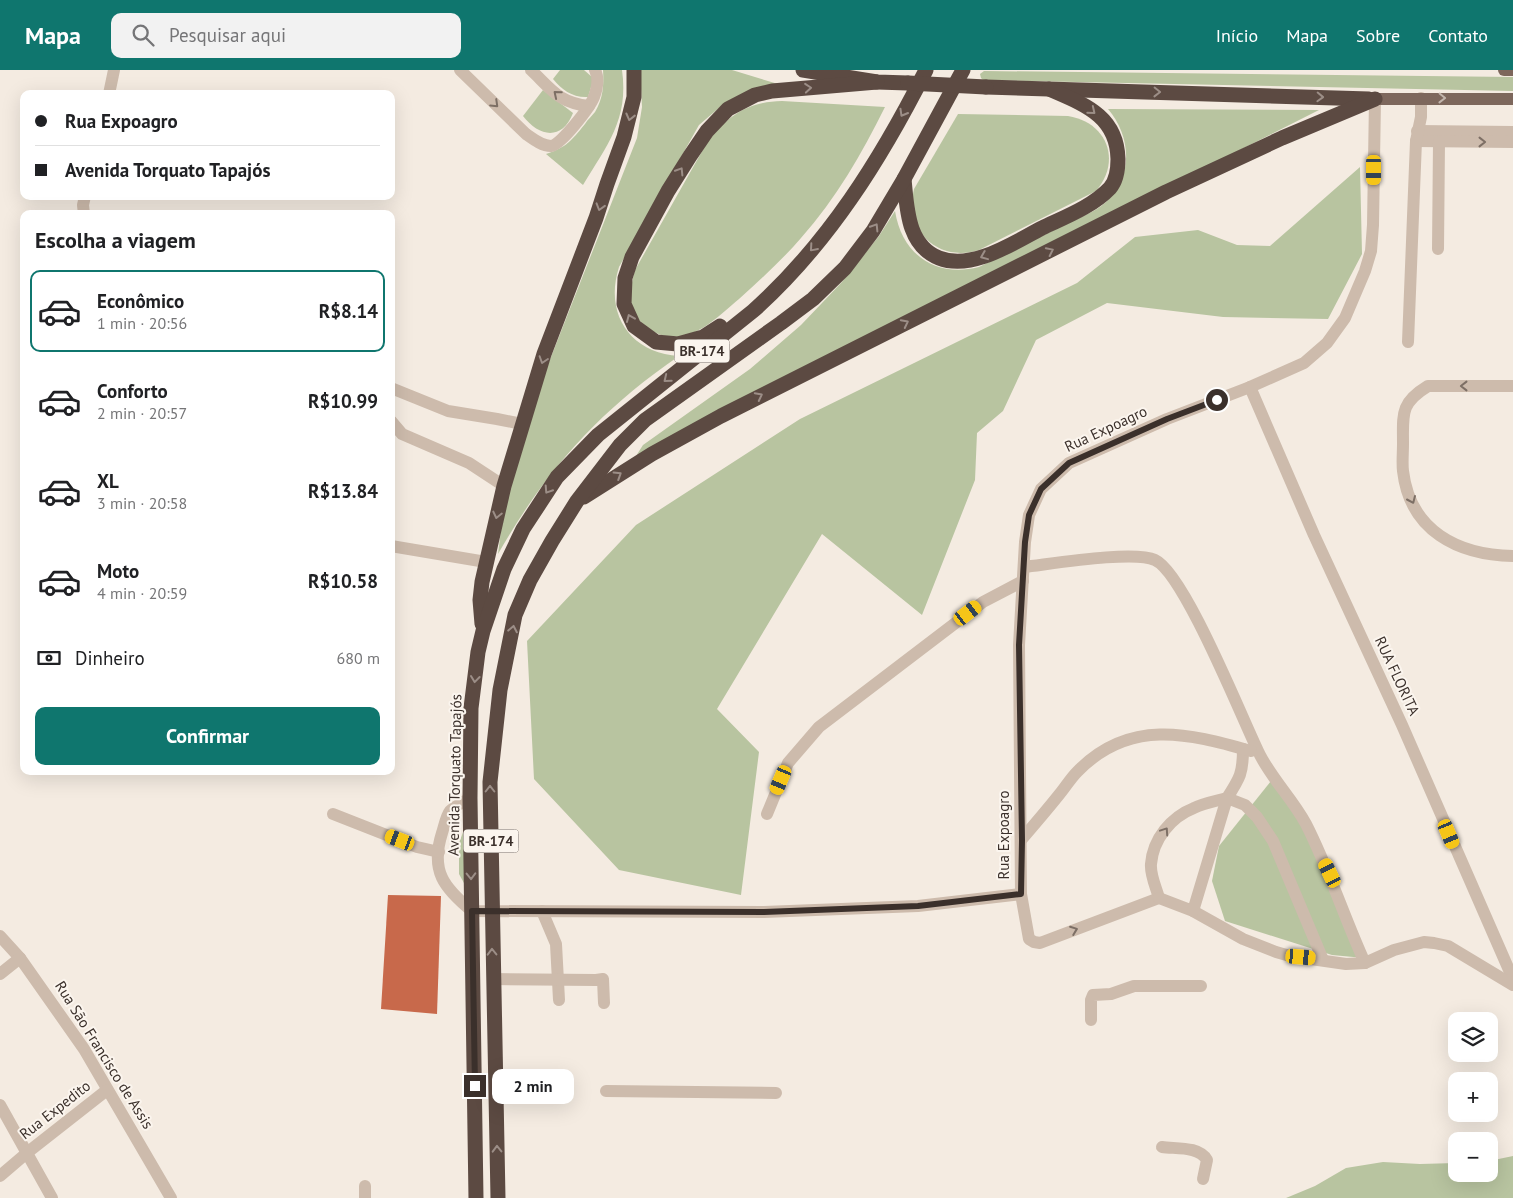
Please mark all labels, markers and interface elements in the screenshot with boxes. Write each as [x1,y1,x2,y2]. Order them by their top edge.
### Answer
search box [111,13,461,58]
text: Mapa [25,20,81,51]
icon: search [129,21,157,49]
text: Pesquisar aqui [169,23,286,47]
text: Início [1216,24,1258,47]
text: Mapa [1286,24,1328,47]
text: Sobre [1356,24,1400,47]
text: Contato [1428,24,1488,47]
one-way arrow [805,83,813,94]
one-way arrow [1153,86,1161,97]
one-way arrow [553,91,562,100]
one-way arrow [1316,92,1324,102]
one-way arrow [1438,93,1446,103]
one-way arrow [489,98,498,107]
one-way arrow [1087,105,1096,114]
one-way arrow [899,107,909,116]
text: Rua Expoagro [65,109,178,133]
one-way arrow [625,112,636,121]
one-way arrow [1478,137,1486,147]
car [1366,155,1381,185]
text: Avenida Torquato Tapajós [65,158,270,182]
one-way arrow [674,167,684,176]
one-way arrow [595,203,605,211]
one-way arrow [869,223,879,232]
text: Escolha a viagem [35,226,196,254]
one-way arrow [810,243,819,252]
one-way arrow [1045,247,1054,257]
one-way arrow [980,250,988,260]
icon: car [37,289,82,334]
text: Econômico [97,289,184,313]
text: R$8.14 [319,299,378,323]
text: 1 min · 20:56 [97,313,187,333]
one-way arrow [626,314,637,323]
one-way arrow [899,319,908,329]
road number: BR-174 [674,340,730,362]
one-way arrow [538,355,548,363]
one-way arrow [663,374,672,383]
icon: car [37,379,82,424]
text: Conforto [97,379,168,403]
one-way arrow [1460,381,1468,391]
text: R$10.99 [308,389,378,413]
route start [1206,389,1228,411]
one-way arrow [754,392,763,402]
street label: Rua Expoagro [1061,401,1150,456]
text: 2 min · 20:57 [97,403,187,423]
icon: car [37,469,82,514]
text: XL [97,469,119,493]
one-way arrow [612,472,621,482]
text: R$13.84 [308,479,378,503]
one-way arrow [545,485,555,494]
text: 3 min · 20:58 [97,493,187,513]
one-way arrow [1405,495,1416,504]
one-way arrow [492,511,503,520]
icon: car [37,559,82,604]
text: Moto [97,559,139,583]
text: R$10.58 [308,569,378,593]
text: 4 min · 20:59 [97,583,187,603]
car [951,598,984,628]
one-way arrow [507,624,517,633]
street label: RUA FLORITA [1371,633,1424,719]
icon: cash [35,644,63,672]
text: Dinheiro [75,646,145,670]
text: 680 m [337,648,380,668]
one-way arrow [470,675,481,683]
street label: Avenida Torquato Tapajós [444,694,465,856]
button: Confirmar [35,707,380,765]
car [768,763,793,797]
one-way arrow [485,785,495,793]
street label: Rua Expoagro [994,791,1013,879]
car [1436,817,1461,851]
one-way arrow [1159,827,1168,837]
car [383,828,416,852]
road number: BR-174 [464,829,518,852]
car [1316,856,1343,890]
one-way arrow [466,872,476,880]
one-way arrow [1069,926,1078,936]
one-way arrow [487,948,498,956]
car [1285,948,1316,966]
street label: Rua São Francisco de Assis [51,977,158,1132]
map controls [1448,1012,1498,1182]
button: layers [1448,1012,1498,1062]
callout: 2 min [492,1068,575,1104]
button: + [1448,1072,1498,1122]
route end [464,1075,486,1097]
street label: Rua Expedito [15,1076,94,1143]
text: 2 min [513,1076,553,1096]
button: − [1448,1132,1498,1182]
one-way arrow [491,1145,502,1153]

